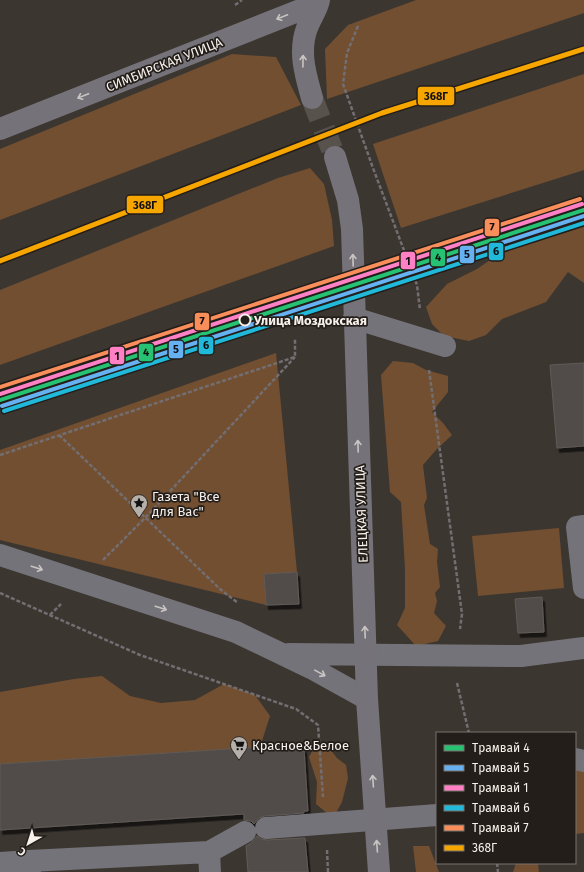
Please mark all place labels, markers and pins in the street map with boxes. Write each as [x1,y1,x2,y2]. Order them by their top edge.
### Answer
marker: Улица Моздокская [238,313,252,327]
place label: Улица Моздокская [253,313,367,328]
place label: Газета "Все для Вас" [152,489,220,519]
place icon: Газета "Все для Вас" [129,493,149,518]
supermarket icon: Красное&Белое [229,735,249,760]
place label: Красное&Белое [252,738,349,753]

